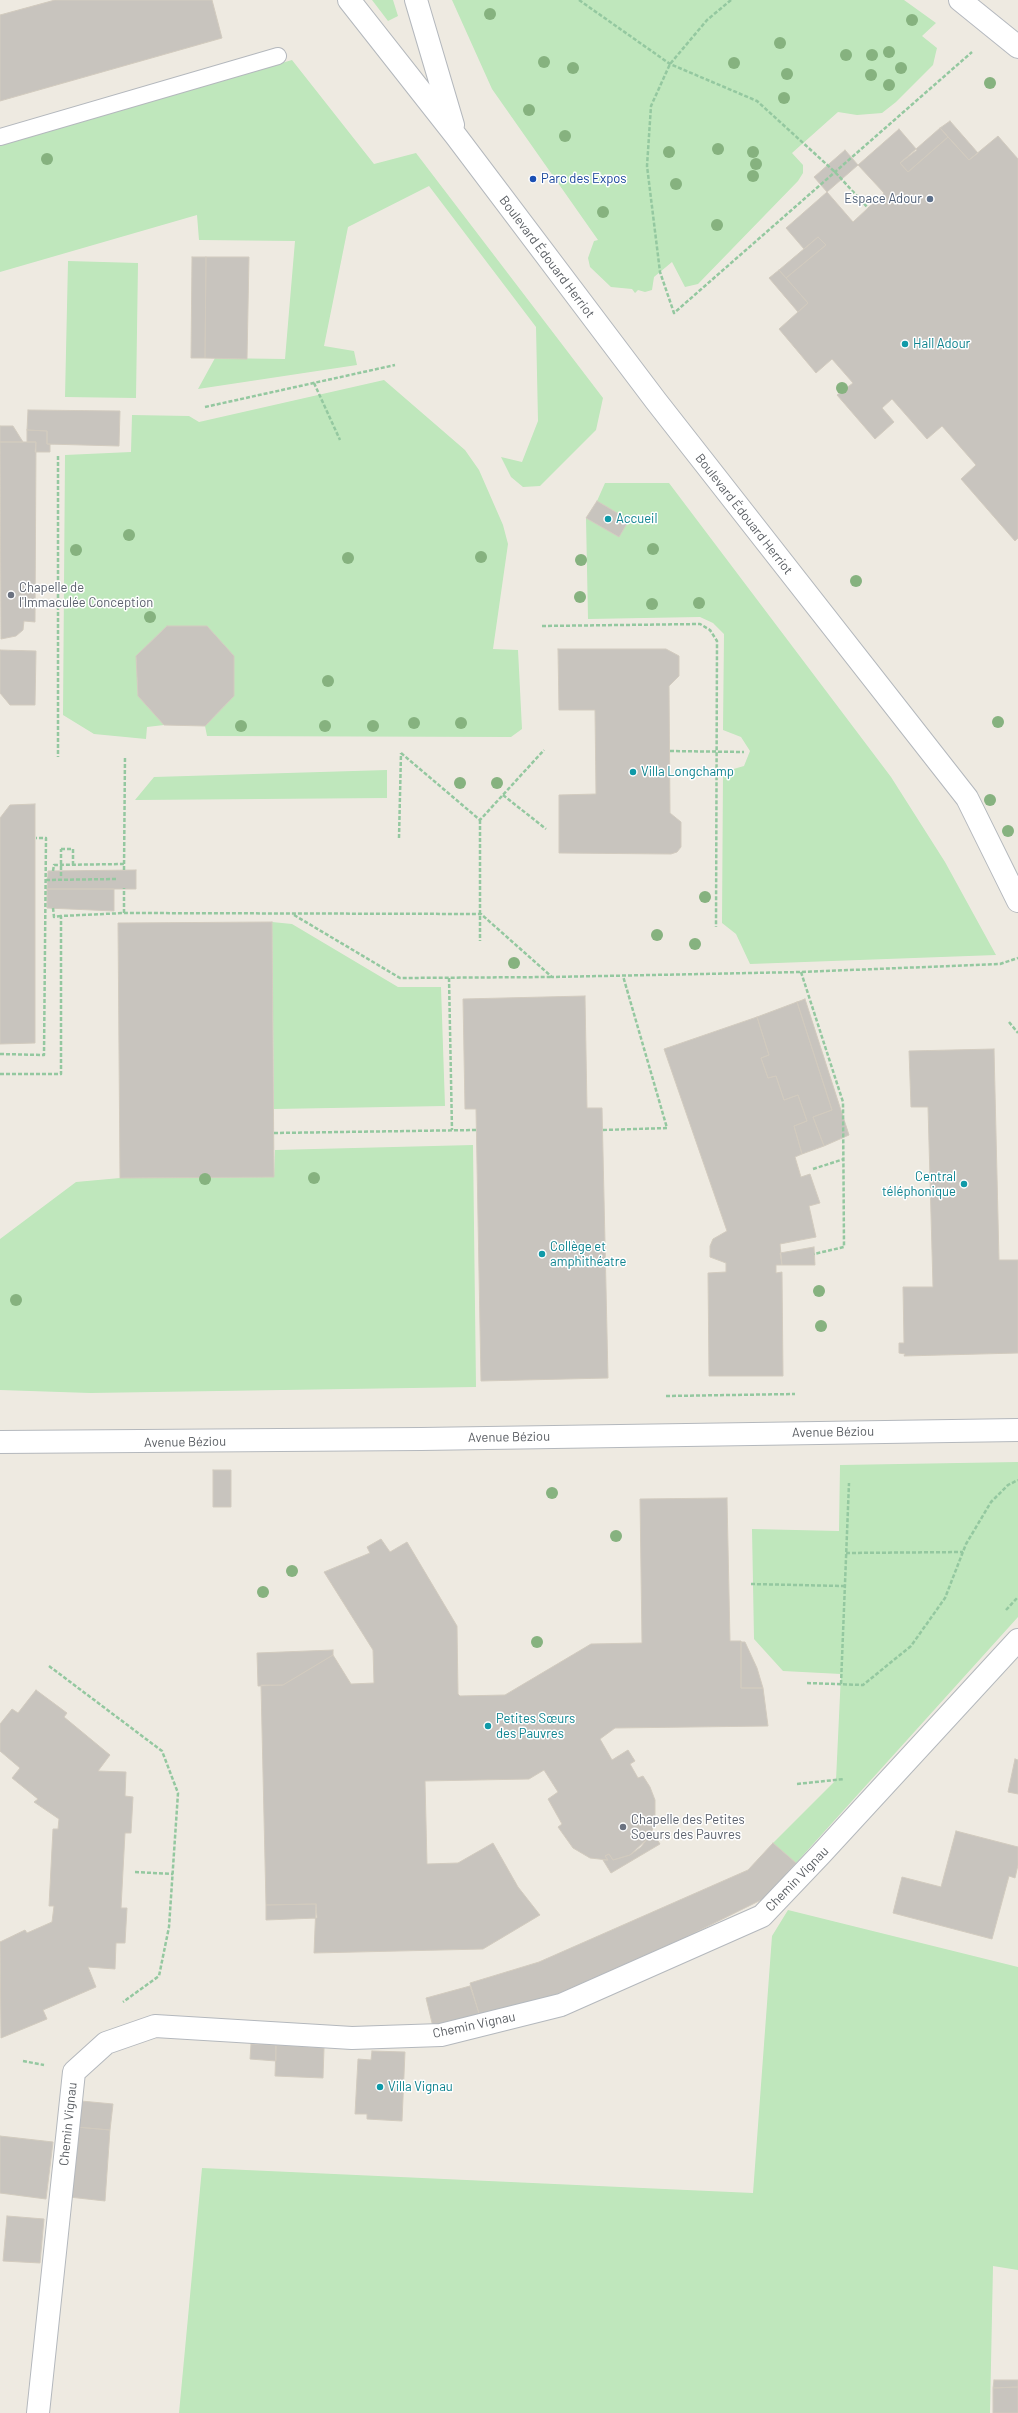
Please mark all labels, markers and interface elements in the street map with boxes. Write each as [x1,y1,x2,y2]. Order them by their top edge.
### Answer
place label: Parc des Expos [541,171,627,187]
marker: Parc des Expos [528,174,538,184]
place label: Espace Adour [844,191,922,207]
street label: Boulevard Édouard Herriot [496,193,598,321]
marker: Espace Adour [925,194,935,204]
place label: Hall Adour [913,336,970,352]
marker: Hall Adour [900,339,910,349]
street label: Boulevard Édouard Herriot [692,451,796,577]
place label: Accueil [616,511,657,527]
marker: Accueil [603,514,613,524]
place label: Chapelle de l'Immaculée Conception [19,580,153,611]
marker: Chapelle de l'Immaculée Conception [6,590,16,600]
place label: Villa Longchamp [641,764,734,780]
marker: Villa Longchamp [628,767,638,777]
place label: Central téléphonique [882,1169,956,1200]
marker: Central téléphonique [959,1179,969,1189]
place label: Collège et amphithéatre [550,1239,626,1270]
marker: Collège et amphithéatre [537,1249,547,1259]
street label: Avenue Béziou [792,1423,874,1441]
street label: Avenue Béziou [468,1428,550,1446]
street label: Avenue Béziou [144,1433,226,1451]
place label: Petites Sœurs des Pauvres [496,1711,575,1742]
marker: Petites Sœurs des Pauvres [483,1721,493,1731]
place label: Chapelle des Petites Soeurs des Pauvres [631,1812,745,1843]
marker: Chapelle des Petites Soeurs des Pauvres [618,1822,628,1832]
street label: Chemin Vignau [762,1843,832,1915]
street label: Chemin Vignau [431,2009,517,2041]
place label: Villa Vignau [388,2079,453,2095]
street label: Chemin Vignau [56,2081,80,2167]
marker: Villa Vignau [375,2082,385,2092]

